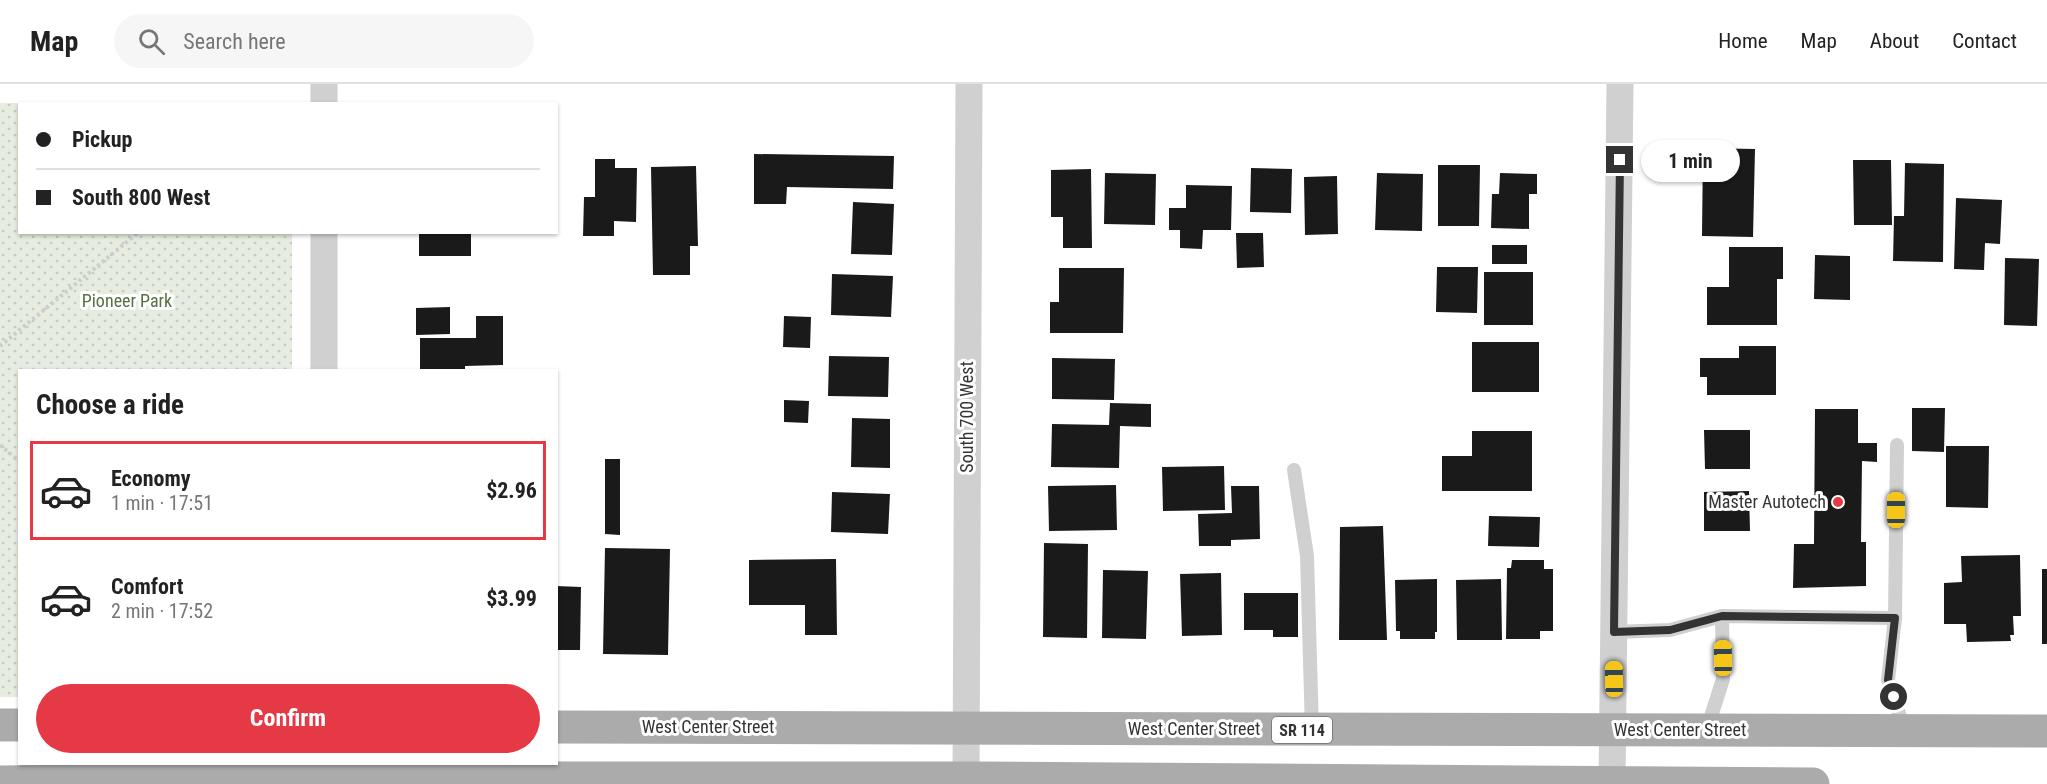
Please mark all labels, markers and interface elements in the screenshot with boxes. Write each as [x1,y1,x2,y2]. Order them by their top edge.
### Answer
search box [114,14,534,68]
text: Map [30,25,78,58]
icon: search [135,25,168,58]
text: Search here [183,29,286,54]
text: Home [1718,29,1768,53]
text: Map [1801,29,1837,53]
text: About [1870,29,1919,53]
text: Contact [1952,29,2017,53]
text: Pickup [72,127,132,152]
callout: 1 min [1641,139,1740,181]
route end [1606,146,1633,173]
text: 1 min [1668,149,1713,173]
text: South 800 West [72,185,210,210]
park label: Pioneer Park [82,290,172,311]
street label: South 700 West [956,361,977,473]
text: Choose a ride [36,389,184,421]
icon: car [39,464,93,518]
text: Economy [111,466,191,491]
text: $2.96 [486,478,537,503]
text: 1 min · 17:51 [111,491,213,515]
place label: Master Autotech [1708,491,1826,512]
car [1887,492,1905,528]
marker: Master Autotech [1831,495,1845,509]
icon: car [39,572,93,626]
text: Comfort [111,574,184,599]
text: $3.99 [486,586,537,611]
text: 2 min · 17:52 [111,599,213,623]
car [1714,640,1732,676]
car [1605,661,1623,697]
route start [1880,683,1907,710]
button: Confirm [36,684,540,753]
street label: West Center Street [642,716,774,737]
road number: SR 114 [1272,717,1332,743]
street label: West Center Street [1128,718,1260,739]
street label: West Center Street [1614,719,1746,740]

